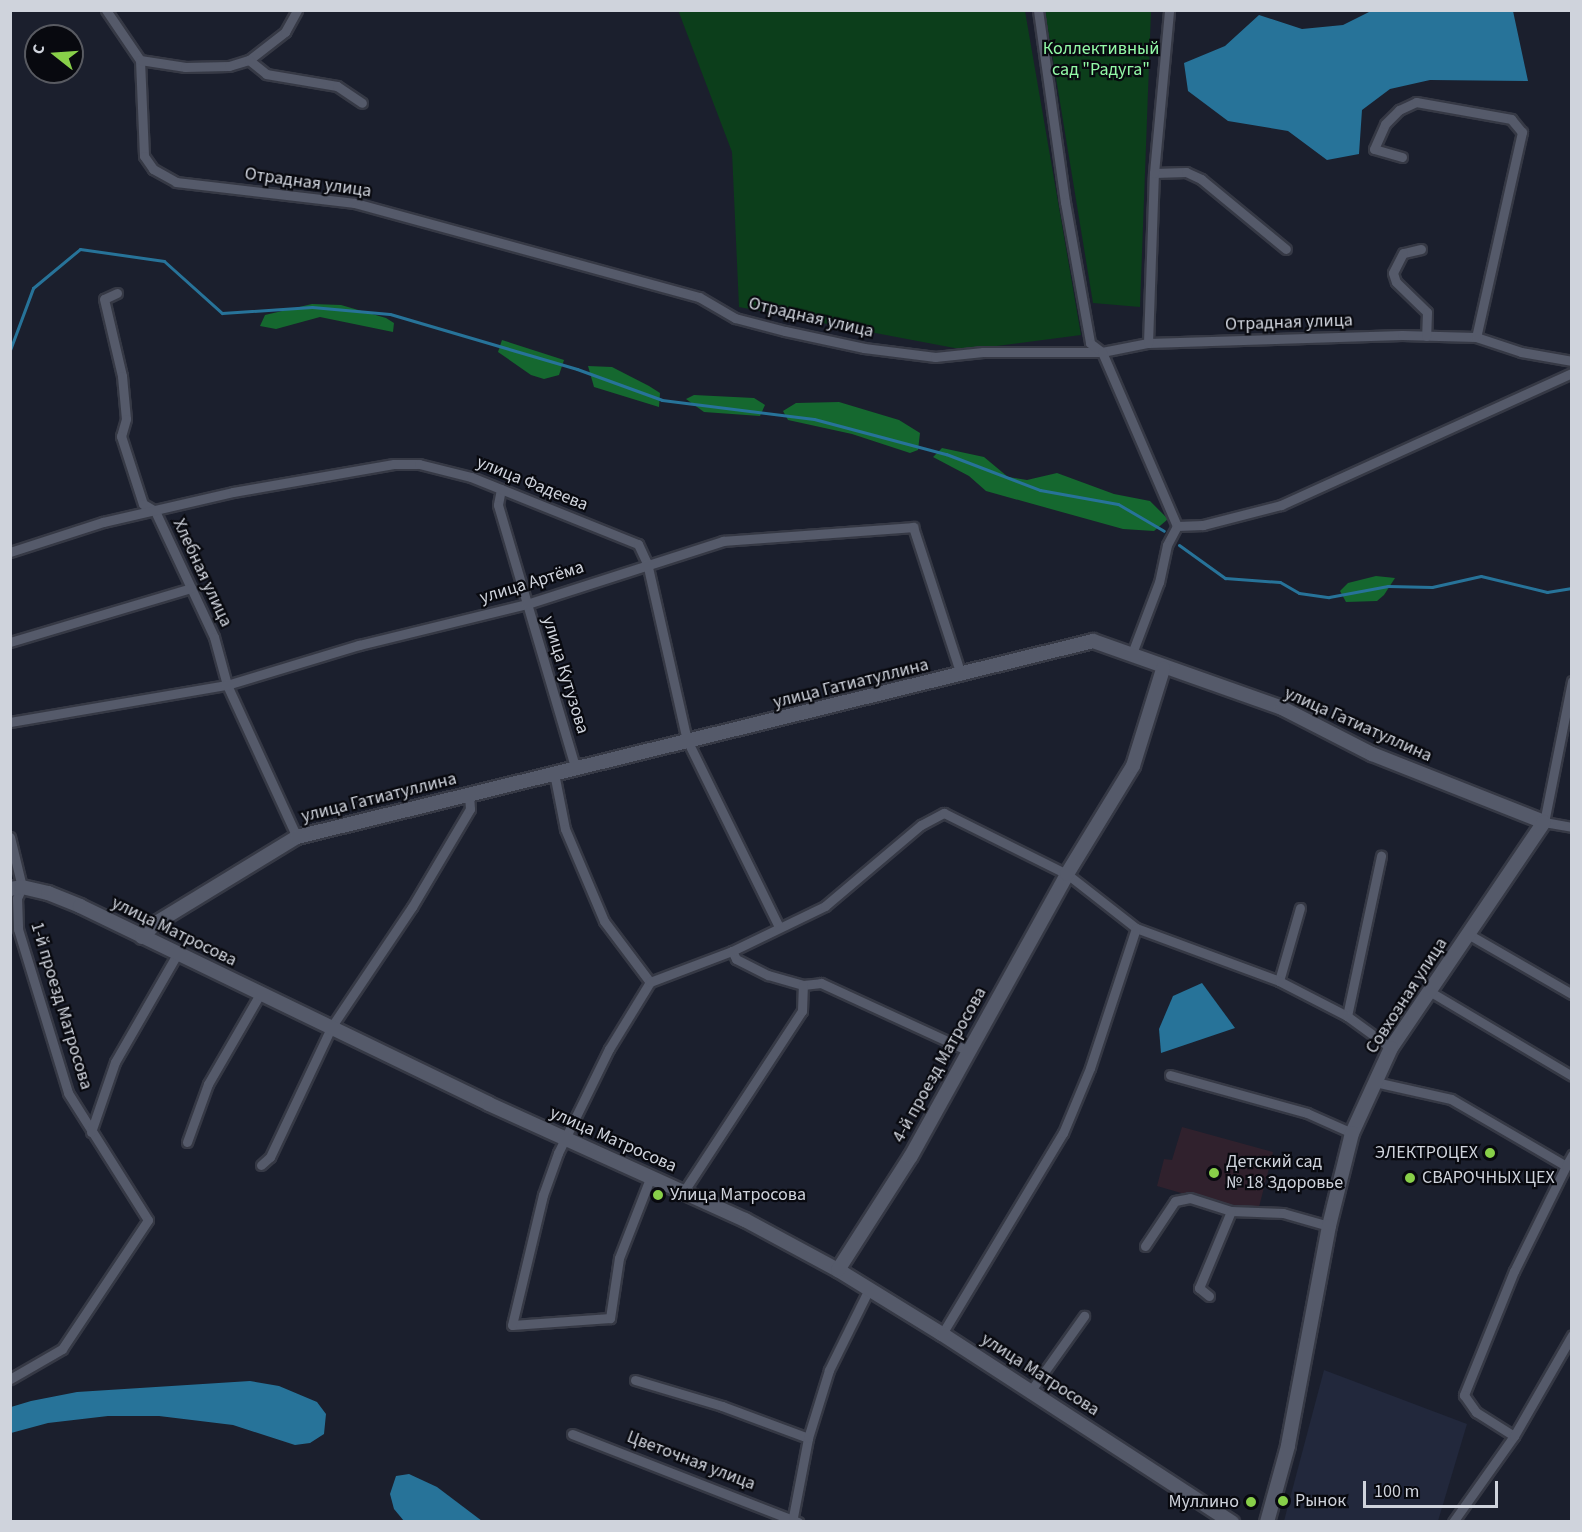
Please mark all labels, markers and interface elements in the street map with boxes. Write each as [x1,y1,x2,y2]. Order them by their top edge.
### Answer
north arrow [24,24,84,84]
park label: Коллективный сад "Радуга" [1043,39,1159,82]
text: С [27,42,51,57]
street label: Отрадная улица [243,163,373,203]
street label: Отрадная улица [746,293,876,343]
street label: Отрадная улица [1225,310,1353,336]
street label: улица Фадеева [473,452,591,516]
street label: Хлебная улица [168,516,236,630]
street label: улица Артёма [477,557,587,609]
street label: улица Кутузова [537,614,593,736]
street label: улица Гатиатуллина [771,654,931,714]
street label: улица Гатиатуллина [1281,683,1435,767]
street label: улица Гатиатуллина [299,768,459,828]
street label: улица Матросова [108,892,240,972]
street label: 1-й проезд Матросова [25,920,97,1092]
street label: Совхозная улица [1362,934,1452,1058]
street label: 4-й проезд Матросова [888,984,992,1146]
street label: улица Матросова [546,1102,680,1178]
place label: ЭЛЕКТРОЦЕХ [1375,1142,1478,1164]
marker: ЭЛЕКТРОЦЕХ [1483,1146,1497,1160]
place label: Детский сад № 18 Здоровье [1226,1152,1343,1194]
marker: Детский сад № 18 Здоровье [1207,1166,1221,1180]
place label: СВАРОЧНЫХ ЦЕХ [1422,1167,1555,1189]
marker: СВАРОЧНЫХ ЦЕХ [1403,1171,1417,1185]
place label: Улица Матросова [670,1184,806,1206]
marker: Улица Матросова [651,1188,665,1202]
street label: улица Матросова [977,1329,1103,1421]
street label: Цветочная улица [624,1427,758,1495]
scale bar [1366,1469,1501,1507]
text: 100 m [1374,1479,1419,1504]
place label: Рынок [1295,1490,1346,1512]
place label: Муллино [1168,1491,1239,1513]
marker: Рынок [1276,1494,1290,1508]
marker: Муллино [1244,1495,1258,1509]

